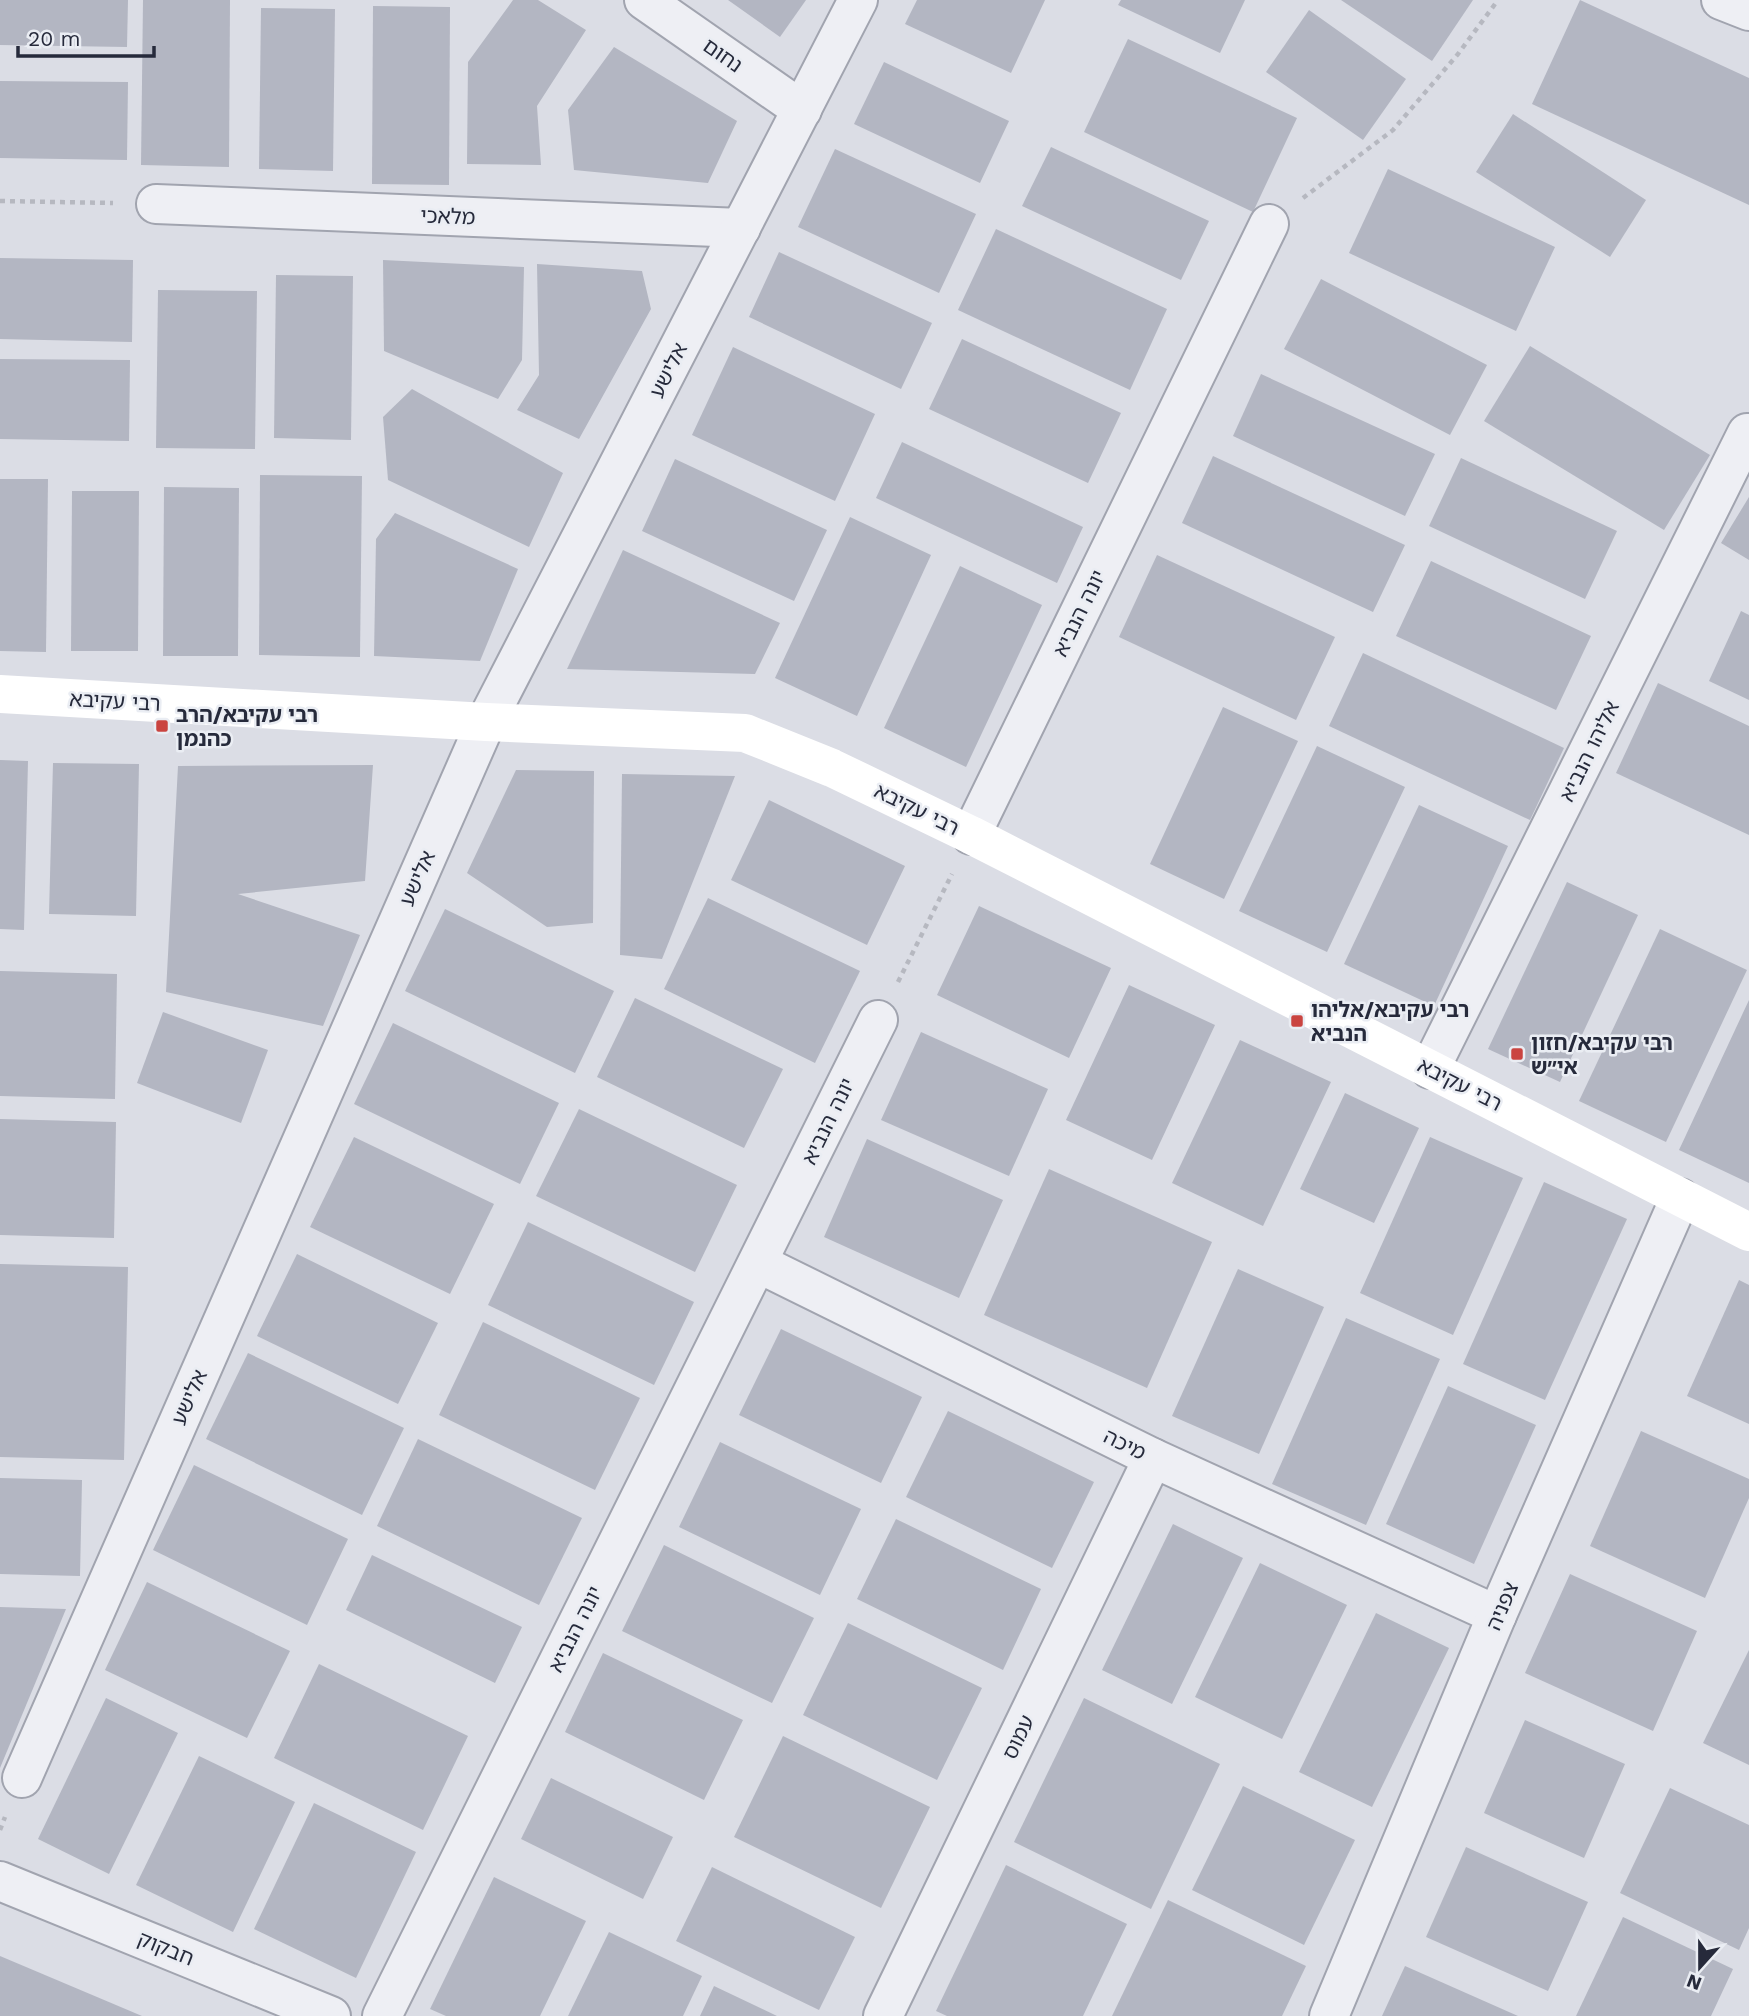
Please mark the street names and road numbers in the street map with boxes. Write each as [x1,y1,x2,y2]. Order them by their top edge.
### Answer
street label: נחום [698,33,748,77]
street label: מלאכי [420,203,476,229]
street label: אלישע [644,338,692,402]
street label: יונה הנביא [1047,566,1111,660]
street label: רבי עקיבא [69,686,161,716]
street label: אליהו הנביא [1554,696,1624,806]
street label: רבי עקיבא [871,778,963,840]
street label: אלישע [394,846,440,910]
street label: רבי עקיבא [1414,1052,1506,1116]
street label: יונה הנביא [796,1074,860,1168]
street label: אלישע [166,1365,212,1429]
street label: מיכה [1100,1423,1150,1465]
street label: צפניה [1481,1578,1523,1634]
street label: יונה הנביא [543,1582,607,1676]
street label: עמוס [997,1711,1039,1763]
street label: חבקוק [134,1925,198,1971]

